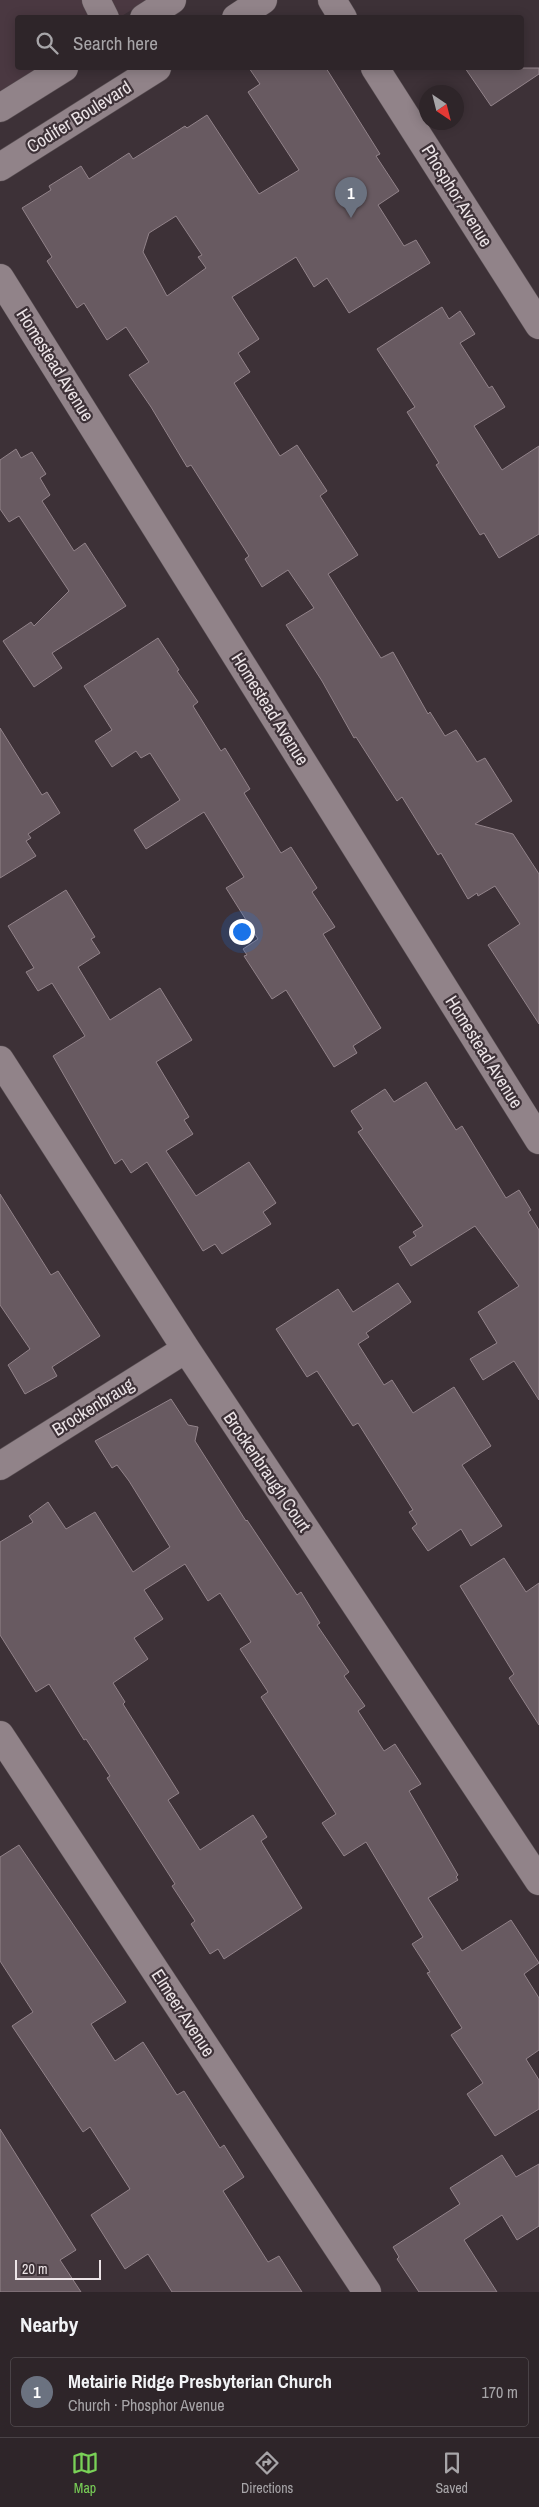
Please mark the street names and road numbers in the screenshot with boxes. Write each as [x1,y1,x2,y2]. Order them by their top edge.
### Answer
street label: Codifer Boulevard [22,74,136,159]
street label: Phosphor Avenue [416,140,499,252]
street label: Homestead Avenue [11,304,100,426]
street label: Homestead Avenue [226,648,315,770]
street label: Homestead Avenue [440,991,529,1113]
street label: Brockenbraug [47,1371,139,1442]
street label: Brockenbraugh Court [218,1407,317,1537]
street label: Elmeer Avenue [146,1964,221,2061]

